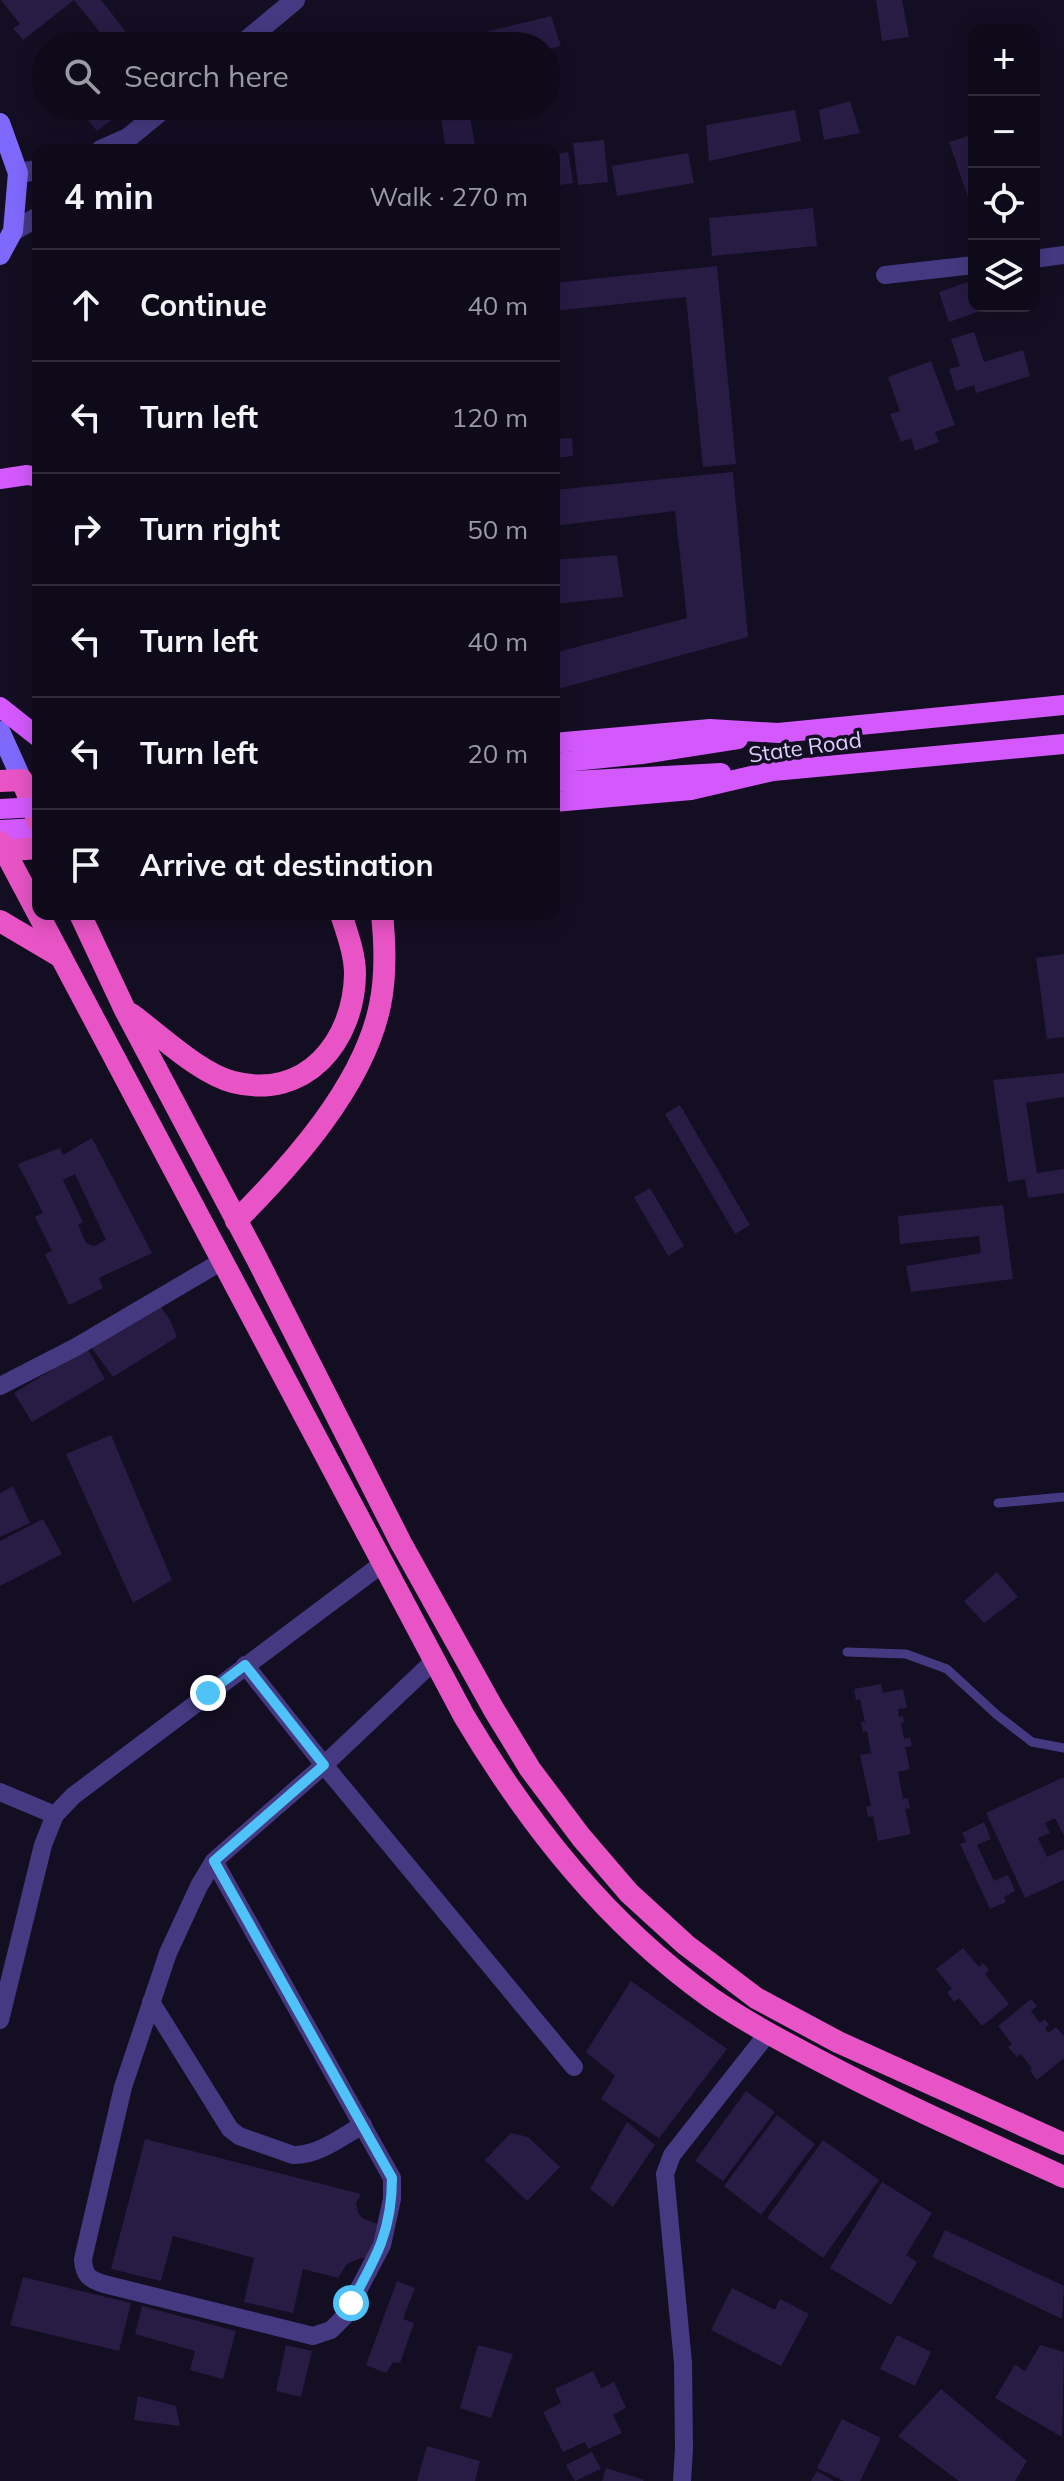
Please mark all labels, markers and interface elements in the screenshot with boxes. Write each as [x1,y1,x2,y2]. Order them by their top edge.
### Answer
map controls [968,24,1040,312]
button: + [968,24,1040,96]
search box [32,32,560,120]
icon: search [60,54,104,98]
text: Search here [124,57,289,95]
button: − [968,96,1040,168]
button: locate [968,168,1040,240]
text: 4 min [64,175,154,218]
text: Walk · 270 m [369,180,528,213]
button: layers [968,240,1040,312]
icon: ahead [64,283,108,327]
text: Continue [140,286,267,324]
text: 40 m [467,289,528,322]
icon: left [64,395,108,439]
text: Turn left [140,398,258,436]
text: 120 m [452,401,528,434]
icon: right [64,507,108,551]
text: Turn right [140,510,280,548]
text: 50 m [467,513,528,546]
icon: left [64,619,108,663]
text: Turn left [140,622,258,660]
text: 40 m [467,625,528,658]
street label: State Road [747,725,863,769]
icon: left [64,731,108,775]
text: Turn left [140,734,258,772]
text: 20 m [467,737,528,770]
icon: arrive [64,843,108,887]
text: Arrive at destination [140,846,434,884]
route end [190,1675,226,1711]
route start [333,2285,369,2321]

